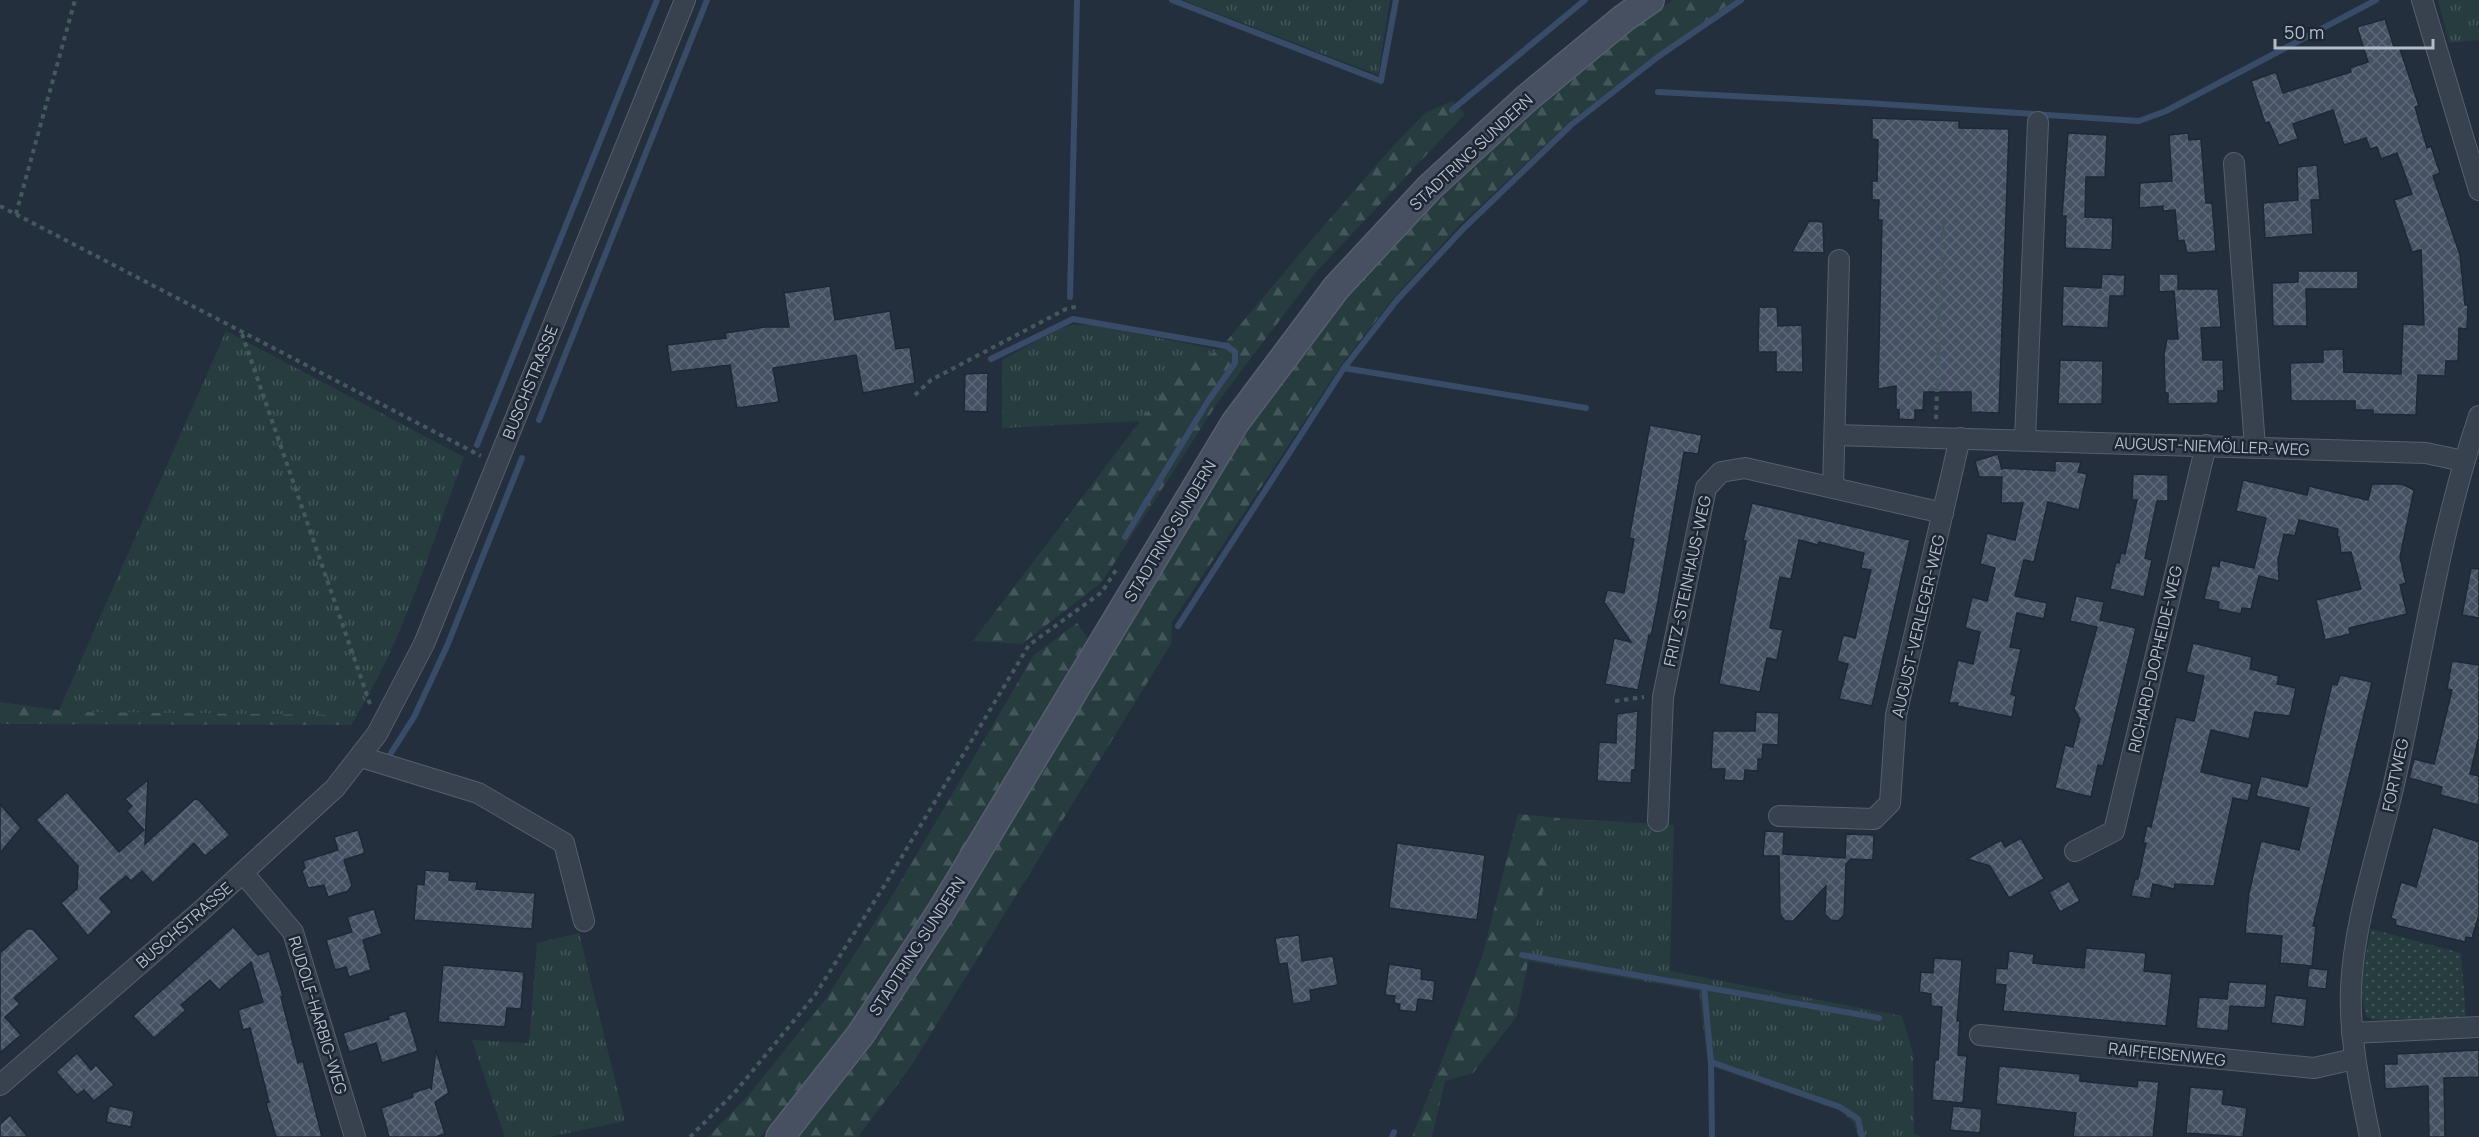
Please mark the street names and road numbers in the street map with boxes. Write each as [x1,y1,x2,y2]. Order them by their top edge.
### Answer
street label: STADTRING SUNDERN [1404,89,1538,215]
street label: BUSCHSTRASSE [497,322,563,442]
street label: AUGUST-NIEMÖLLER-WEG [2114,432,2310,460]
street label: STADTRING SUNDERN [1119,456,1221,606]
street label: FRITZ-STEINHAUS-WEG [1658,494,1716,668]
street label: AUGUST-VERLEGER-WEG [1886,532,1950,720]
street label: RICHARD-DOPHEIDE-WEG [2123,563,2187,755]
street label: FORTWEG [2377,736,2413,814]
street label: STADTRING SUNDERN [864,872,970,1020]
street label: BUSCHSTRASSE [131,877,237,973]
street label: RUDOLF-HARBIG-WEG [283,933,353,1097]
street label: RAIFFEISENWEG [2107,1037,2227,1071]

